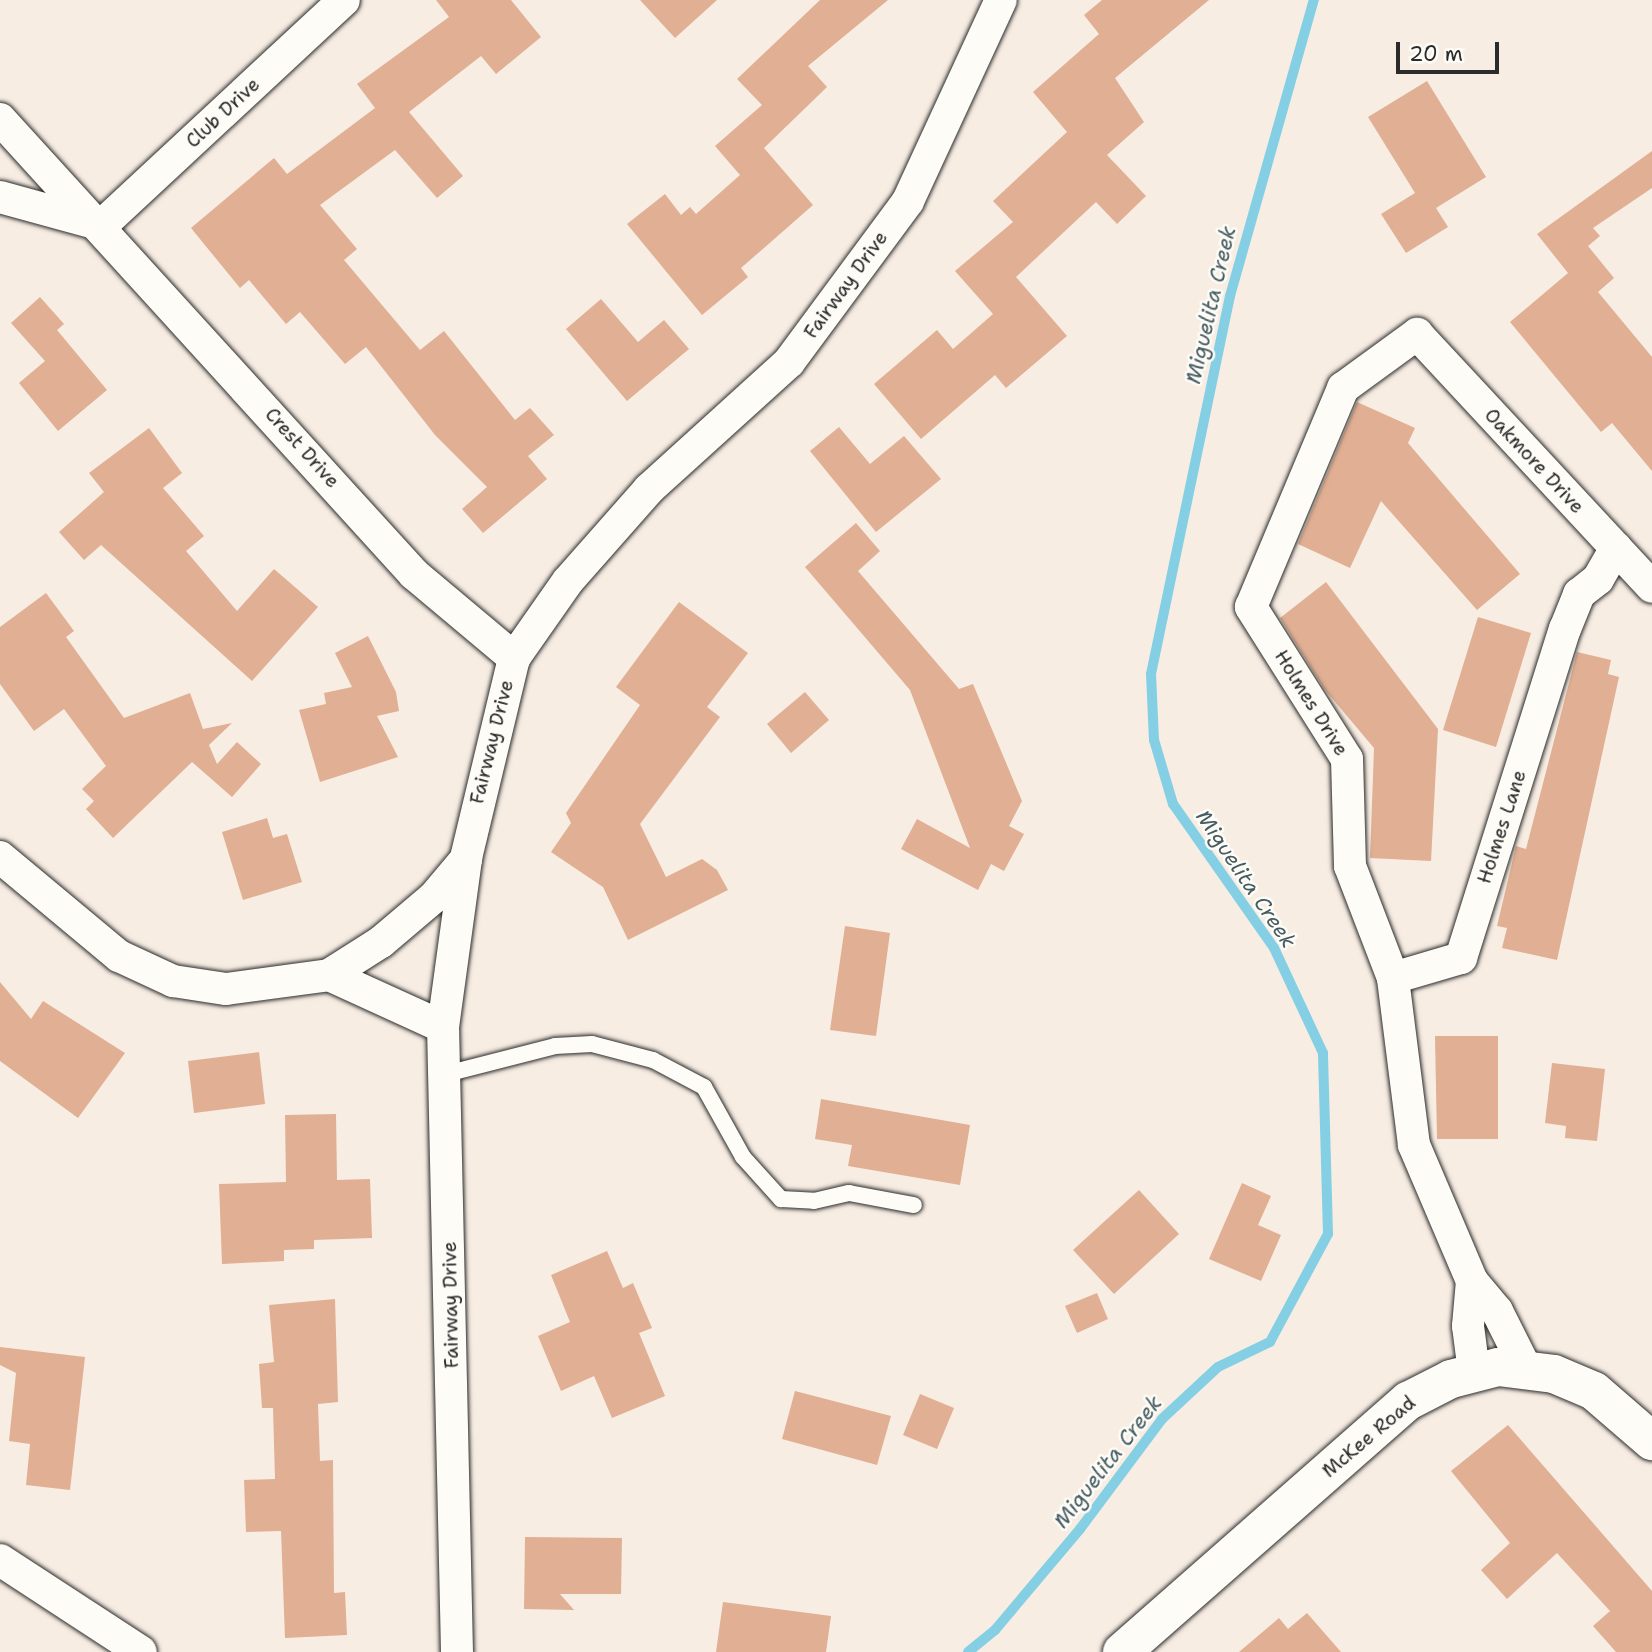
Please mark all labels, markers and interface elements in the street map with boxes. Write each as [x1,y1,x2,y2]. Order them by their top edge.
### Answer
scale bar [1400,28,1503,72]
text: 20 m [1409,40,1463,68]
street label: Club Drive [182,73,264,153]
water label: Miguelita Creek [1181,224,1241,386]
street label: Fairway Drive [799,227,893,343]
street label: Crest Drive [260,403,344,493]
street label: Oakmore Drive [1480,404,1588,518]
street label: Holmes Drive [1269,646,1353,760]
street label: Fairway Drive [466,678,518,806]
street label: Holmes Lane [1473,767,1531,887]
water label: Miguelita Creek [1191,805,1301,953]
street label: Fairway Drive [438,1241,464,1369]
water label: Miguelita Creek [1048,1391,1168,1533]
street label: McKee Road [1318,1391,1420,1483]

